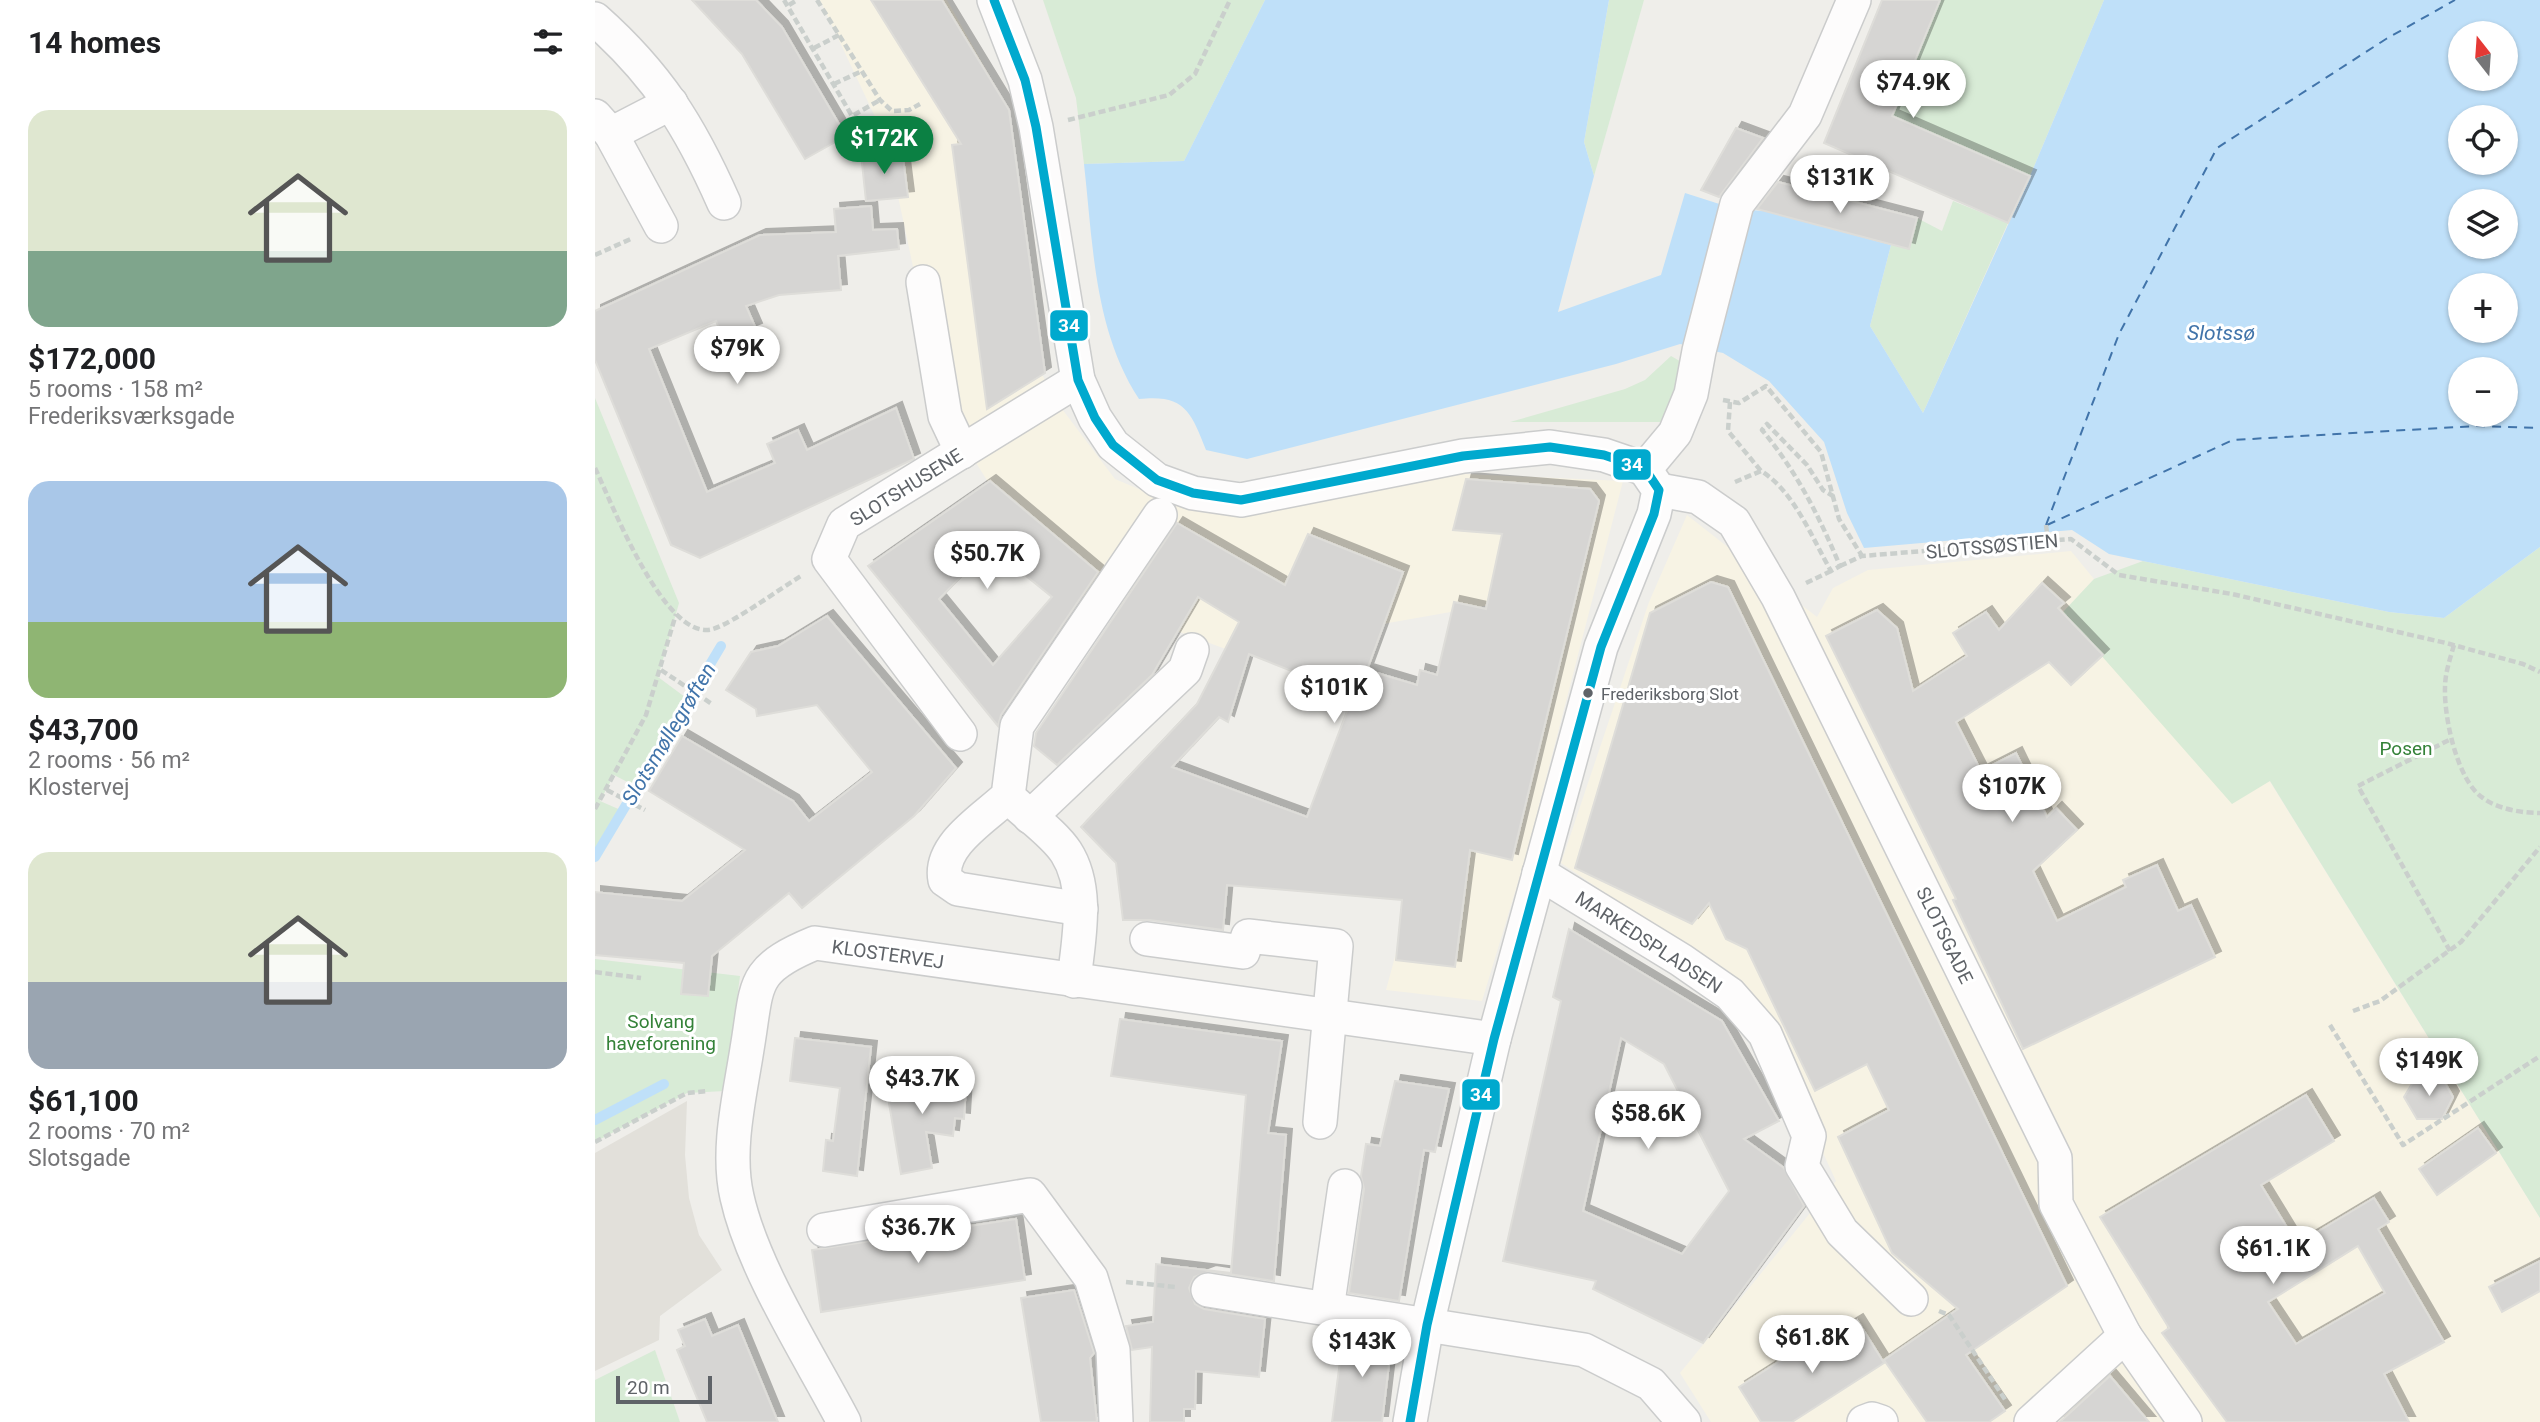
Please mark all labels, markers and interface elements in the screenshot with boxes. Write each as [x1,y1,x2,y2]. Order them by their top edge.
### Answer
north arrow [2448,21,2518,91]
map controls [2448,21,2518,427]
icon: filters [529,23,567,61]
text: 14 homes [28,25,161,60]
pin: $74.9K [1856,60,1970,120]
text: $74.9K [1876,69,1950,96]
button: locate [2448,105,2518,175]
pin: $172K [835,116,933,176]
text: $172K [850,125,918,152]
icon: home [235,155,361,281]
pin: $131K [1791,156,1889,215]
text: $131K [1806,164,1874,191]
button: layers [2448,189,2518,259]
button: + [2448,273,2518,343]
line badge: 34 [1049,309,1089,342]
text: 34 [1058,314,1080,337]
water label: Slotssø [2187,321,2255,345]
pin: $79K [696,326,778,386]
text: $79K [710,335,764,362]
text: $172,000 [28,341,156,376]
button: − [2448,357,2518,427]
text: 5 rooms · 158 m² [28,376,203,403]
text: Frederiksværksgade [28,403,235,430]
street label: SLOTSHUSENE [846,444,967,531]
line badge: 34 [1612,448,1652,481]
text: 34 [1621,453,1643,476]
icon: home [235,526,361,652]
street label: SLOTSSØSTIEN [1925,529,2059,564]
pin: $50.7K [930,532,1044,591]
text: $50.7K [950,540,1024,567]
water label: Slotsmøllegrøften [617,659,721,809]
pin: $101K [1285,666,1383,725]
text: $101K [1300,674,1368,701]
place label: Frederiksborg Slot [1601,684,1739,704]
marker: Frederiksborg Slot [1581,686,1595,700]
text: $43,700 [28,712,139,747]
park label: Posen [2379,737,2433,760]
text: 2 rooms · 56 m² [28,747,190,774]
pin: $107K [1963,764,2061,824]
text: $107K [1978,773,2046,800]
text: Klostervej [28,774,129,801]
street label: SLOTSGADE [1911,883,1978,988]
street label: MARKEDSPLADSEN [1571,886,1726,998]
icon: home [235,897,361,1023]
street label: KLOSTERVEJ [830,935,945,974]
park label: Solvang haveforening [606,1010,716,1055]
pin: $149K [2380,1038,2478,1098]
text: $149K [2395,1047,2463,1074]
pin: $43.7K [865,1056,979,1116]
text: $43.7K [885,1065,959,1092]
line badge: 34 [1461,1078,1501,1111]
text: $61,100 [28,1083,139,1118]
text: 34 [1470,1083,1492,1106]
pin: $58.6K [1591,1092,1705,1151]
text: $58.6K [1611,1100,1685,1127]
text: 2 rooms · 70 m² [28,1118,190,1145]
text: Slotsgade [28,1145,130,1172]
pin: $36.7K [861,1206,975,1265]
text: $36.7K [881,1214,955,1241]
pin: $61.1K [2216,1226,2330,1286]
text: $61.1K [2236,1235,2310,1262]
pin: $61.8K [1755,1316,1869,1375]
pin: $143K [1313,1320,1411,1379]
text: $61.8K [1775,1324,1849,1351]
text: $143K [1328,1328,1396,1355]
scale bar [616,1373,712,1405]
text: 20 m [627,1376,670,1399]

